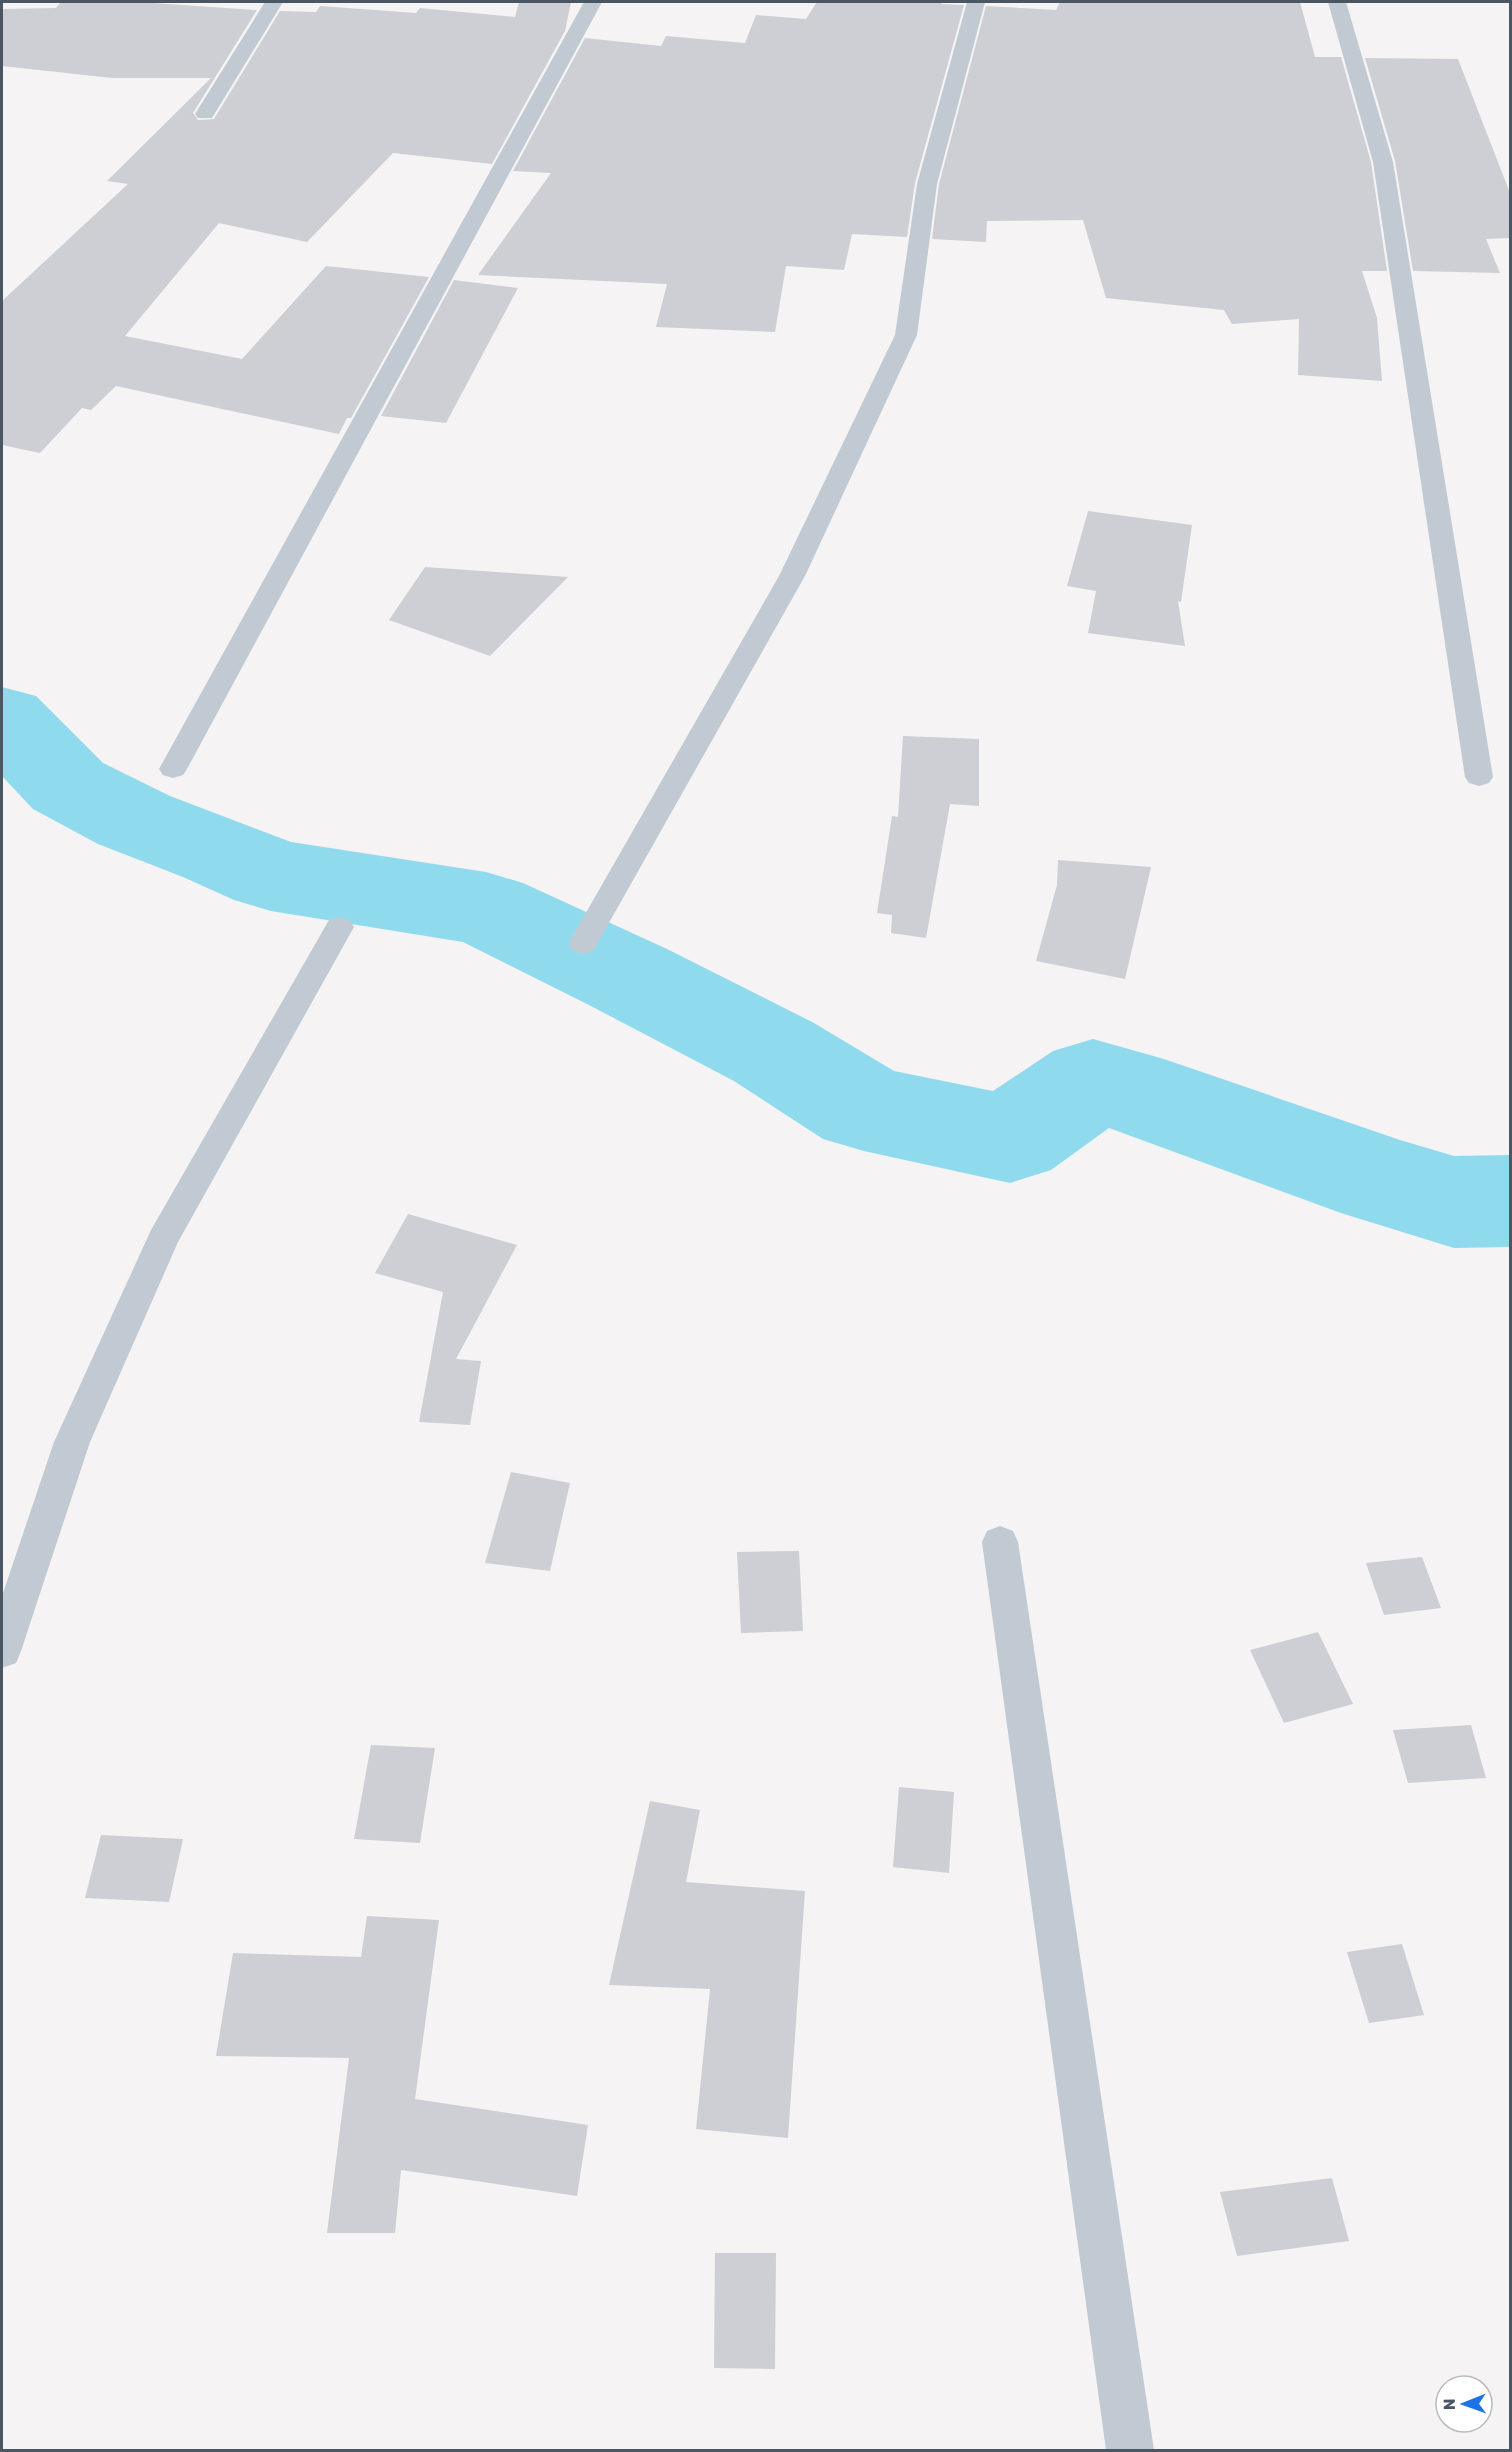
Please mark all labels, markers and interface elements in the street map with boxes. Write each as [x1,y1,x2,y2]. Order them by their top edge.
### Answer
north arrow [1434,2374,1494,2434]
text: N [1440,2398,1459,2410]

